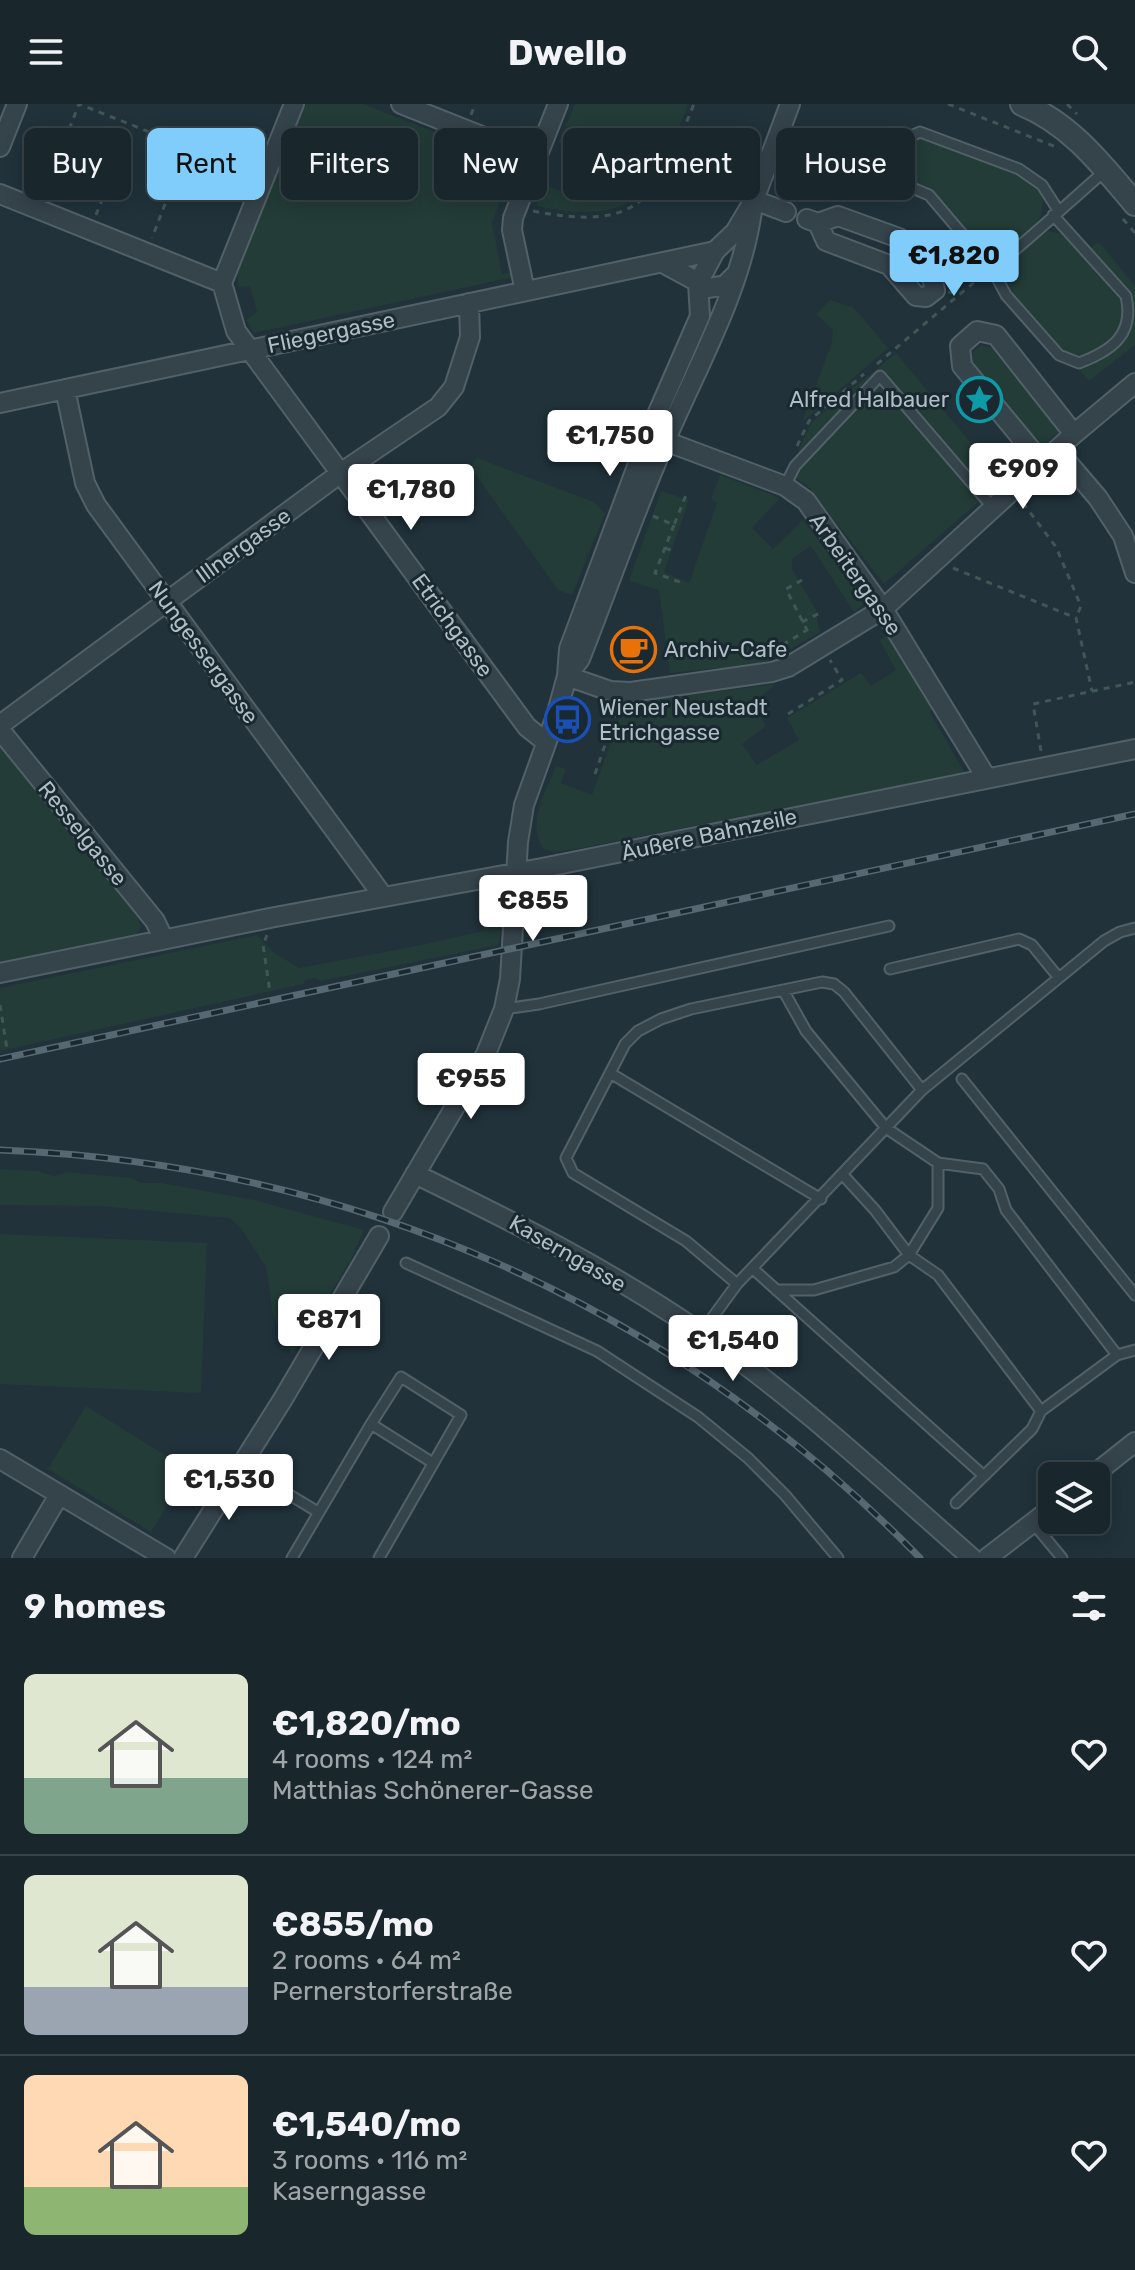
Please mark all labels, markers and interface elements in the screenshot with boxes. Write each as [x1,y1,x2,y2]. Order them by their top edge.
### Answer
icon: menu [24,30,68,74]
icon: search [1067,30,1111,74]
text: Dwello [508,31,627,74]
chip: Buy [24,128,131,200]
chip: Rent [147,128,265,200]
chip: Filters [281,128,418,200]
chip: New [434,128,547,200]
chip: Apartment [563,128,760,200]
chip: House [776,128,915,200]
pin: €1,820 [889,230,1019,298]
text: €1,820 [908,240,1000,271]
street label: Fliegergasse [265,306,397,359]
place icon: Alfred Halbauer [956,375,1004,423]
place label: Alfred Halbauer [789,386,950,413]
pin: €1,750 [545,410,675,478]
text: €1,750 [565,420,655,451]
pin: €909 [976,443,1070,511]
text: €909 [987,453,1059,484]
pin: €1,780 [346,464,476,532]
text: €1,780 [366,474,456,505]
street label: Illnergasse [191,502,296,589]
street label: Arbeitergasse [804,508,908,641]
street label: Etrichgasse [406,568,499,682]
street label: Nungessergasse [143,575,265,729]
cafe icon: Archiv-Cafe [609,625,657,673]
place label: Archiv-Cafe [664,636,787,663]
place label: Wiener Neustadt Etrichgasse [599,694,768,746]
bus stop icon: Wiener Neustadt Etrichgasse [544,696,592,744]
street label: Resselgasse [32,776,133,891]
street label: Äußere Bahnzeile [619,803,799,866]
pin: €855 [486,875,580,943]
text: €855 [497,885,569,916]
pin: €955 [424,1053,518,1121]
text: €955 [436,1063,506,1094]
street label: Kaserngasse [504,1209,631,1298]
pin: €871 [282,1294,376,1362]
text: €871 [296,1304,362,1335]
pin: €1,540 [668,1315,798,1383]
text: €1,540 [687,1325,779,1356]
pin: €1,530 [164,1454,294,1522]
map controls [1038,1462,1110,1534]
button: layers [1038,1462,1110,1534]
text: €1,530 [183,1464,275,1495]
icon: filters [1067,1584,1111,1628]
text: 9 homes [24,1586,166,1627]
text: €1,820/mo [272,1703,461,1744]
icon: home [88,1706,184,1802]
icon: heart [1067,1732,1111,1776]
text: 4 rooms · 124 m² [272,1744,472,1775]
text: Matthias Schönerer-Gasse [272,1775,594,1806]
text: €855/mo [272,1904,434,1945]
icon: home [88,1907,184,2003]
icon: heart [1067,1933,1111,1977]
text: 2 rooms · 64 m² [272,1945,461,1976]
text: Pernerstorferstraße [272,1976,513,2007]
text: €1,540/mo [272,2104,461,2145]
icon: home [88,2107,184,2203]
icon: heart [1067,2133,1111,2177]
text: 3 rooms · 116 m² [272,2145,467,2176]
text: Kaserngasse [272,2176,426,2207]

